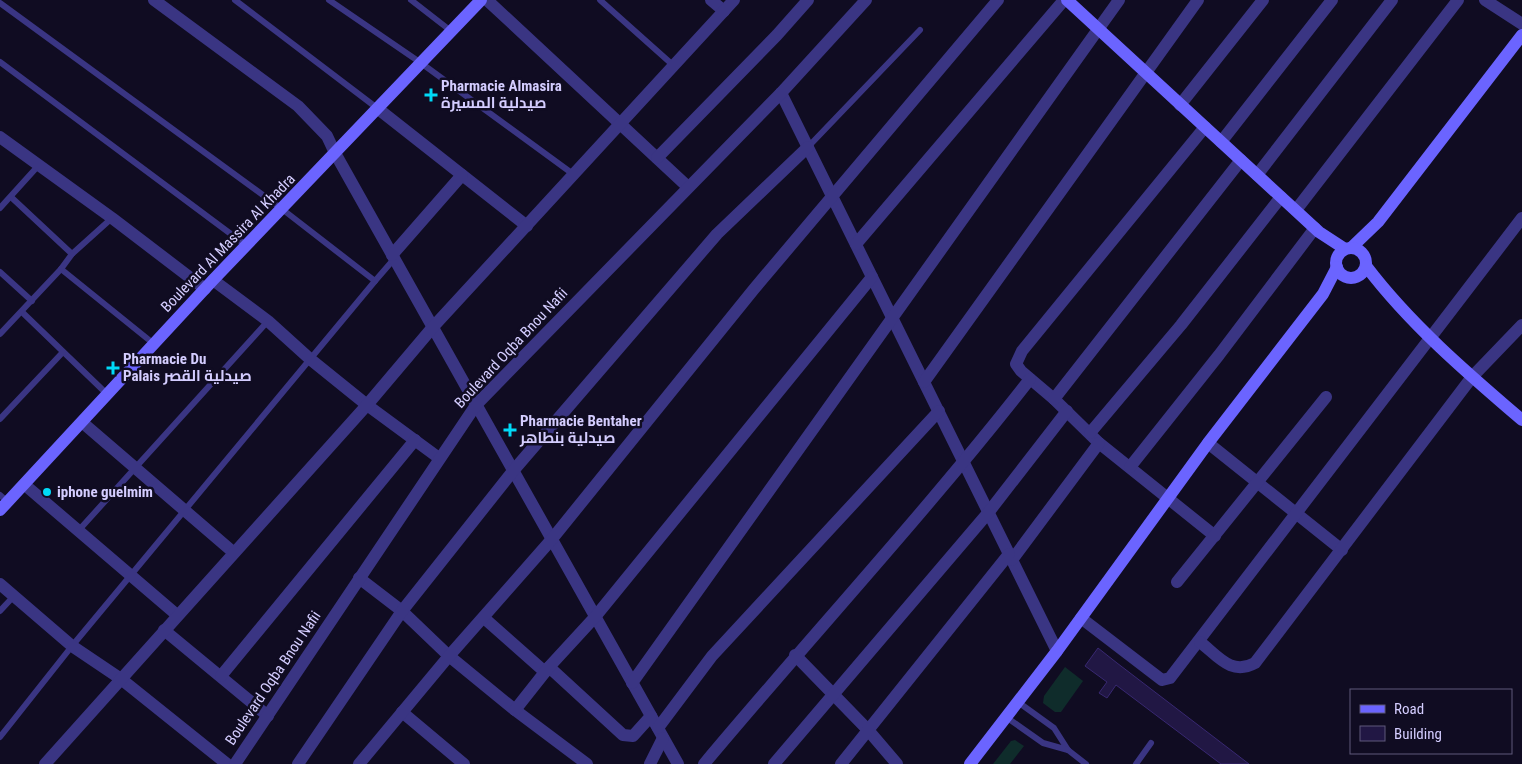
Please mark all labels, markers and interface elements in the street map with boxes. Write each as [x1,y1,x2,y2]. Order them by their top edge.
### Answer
place label: Pharmacie Almasira صيدلية المسيرة [441,77,562,112]
marker: Pharmacie Almasira صيدلية المسيرة [425,89,437,101]
street label: Boulevard Al Massira Al Khadra [157,170,299,316]
street label: Boulevard Oqba Bnou Nafii [451,284,571,412]
place label: Pharmacie Du Palais صيدلية القصر [123,350,252,385]
marker: Pharmacie Du Palais صيدلية القصر [107,362,119,374]
place label: Pharmacie Bentaher صيدلية بنطاهر [519,412,642,447]
marker: Pharmacie Bentaher صيدلية بنطاهر [504,424,516,436]
place label: iphone guelmim [57,483,153,501]
marker: iphone guelmim [41,486,53,498]
street label: Boulevard Oqba Bnou Nafii [221,608,325,748]
legend [1350,689,1512,754]
text: Road [1394,700,1424,718]
text: Building [1394,725,1442,743]

